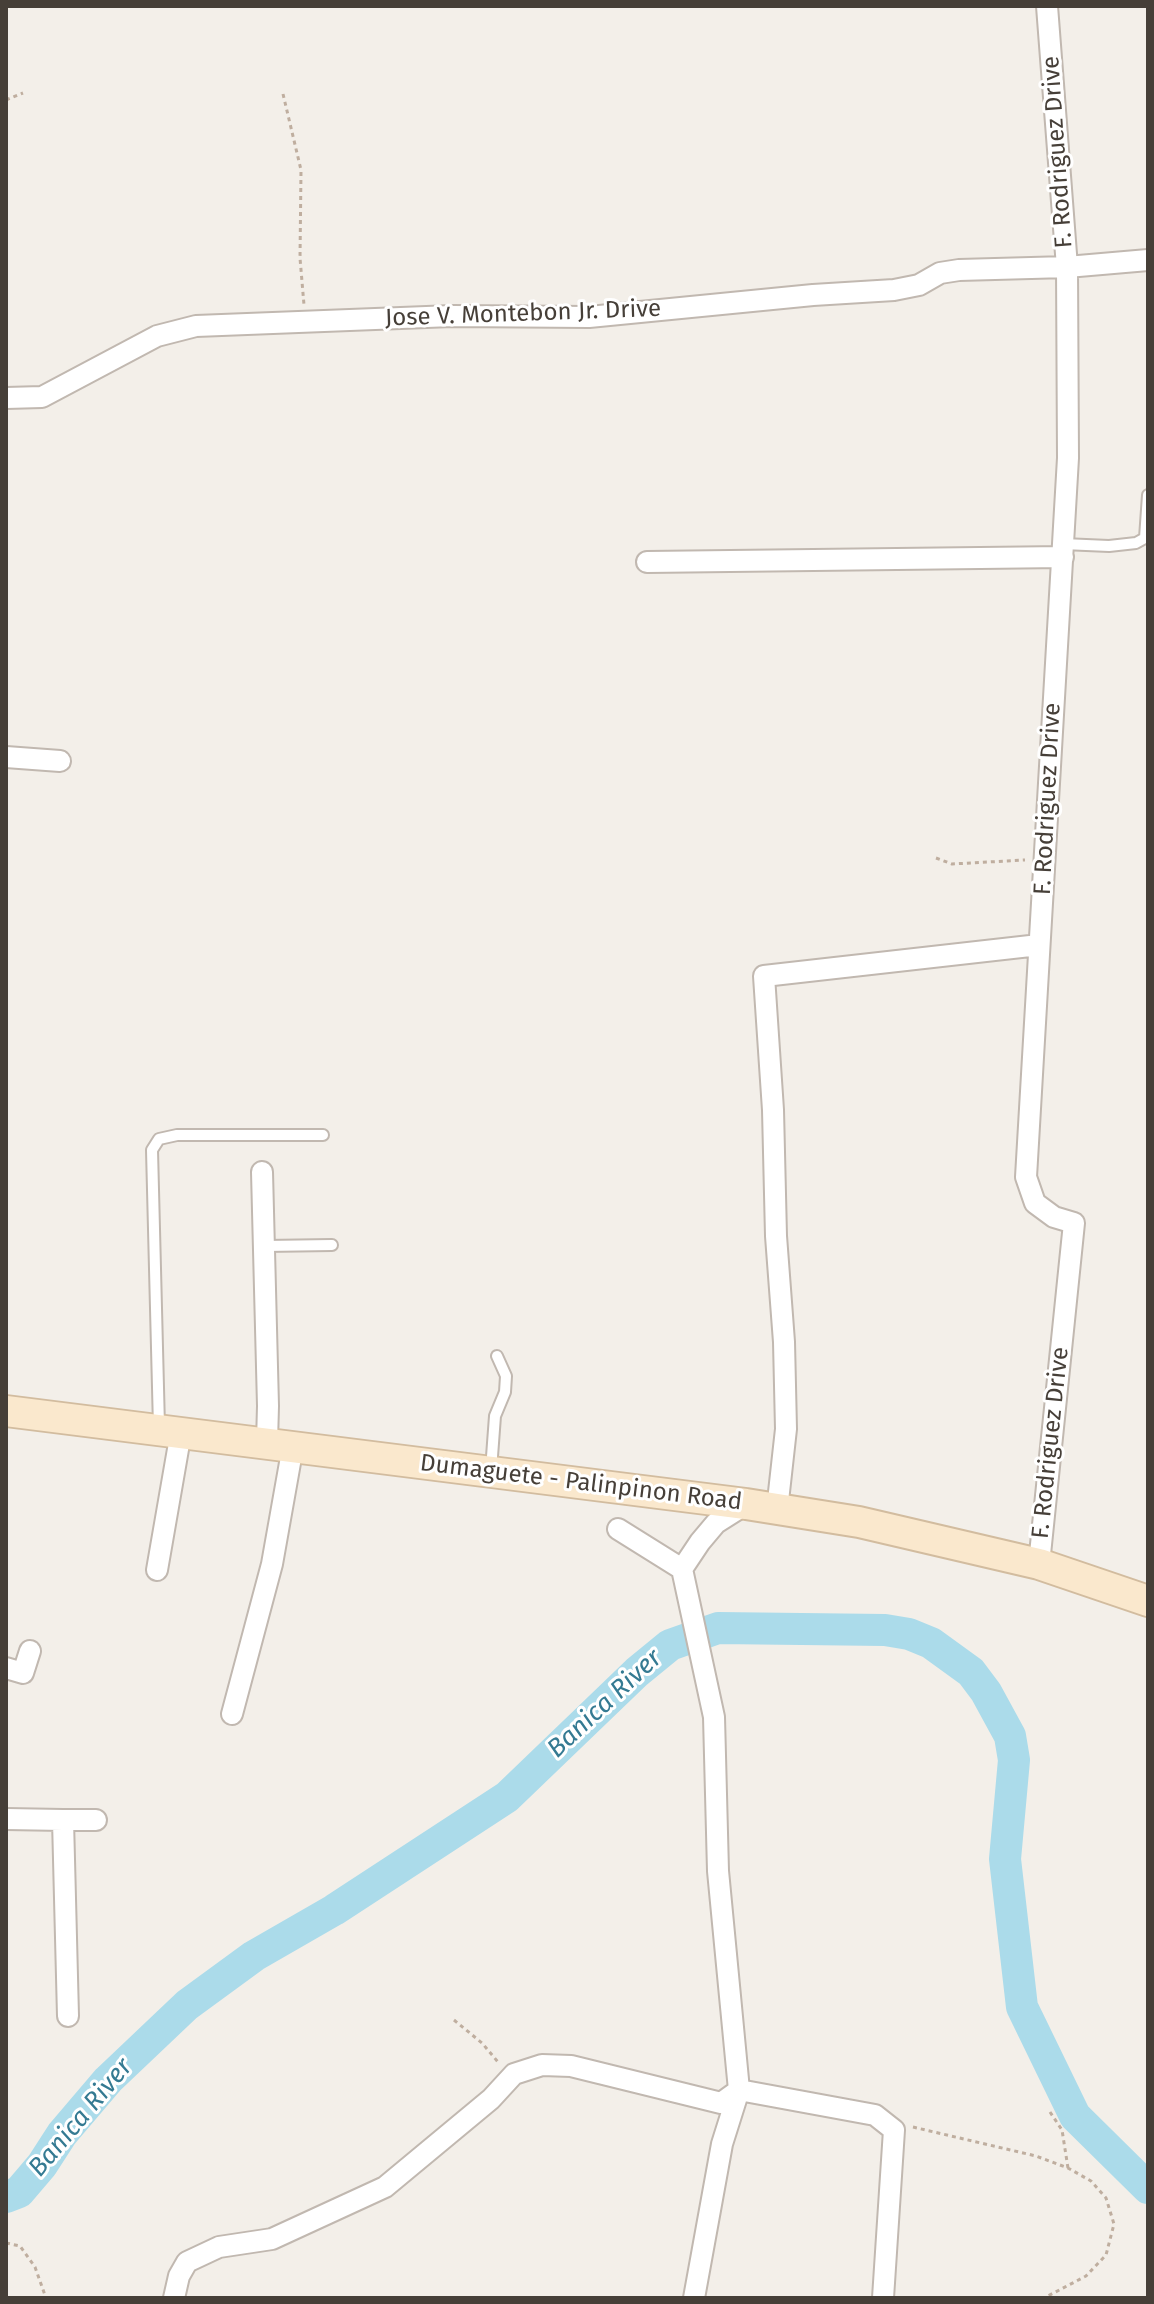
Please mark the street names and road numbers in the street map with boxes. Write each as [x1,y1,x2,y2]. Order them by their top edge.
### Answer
street label: F. Rodriguez Drive [1037,55,1079,249]
street label: Jose V. Montebon Jr. Drive [385,295,661,333]
street label: F. Rodriguez Drive [1029,702,1067,896]
street label: F. Rodriguez Drive [1027,1346,1075,1540]
street label: Dumaguete - Palinpinon Road [418,1449,744,1517]

